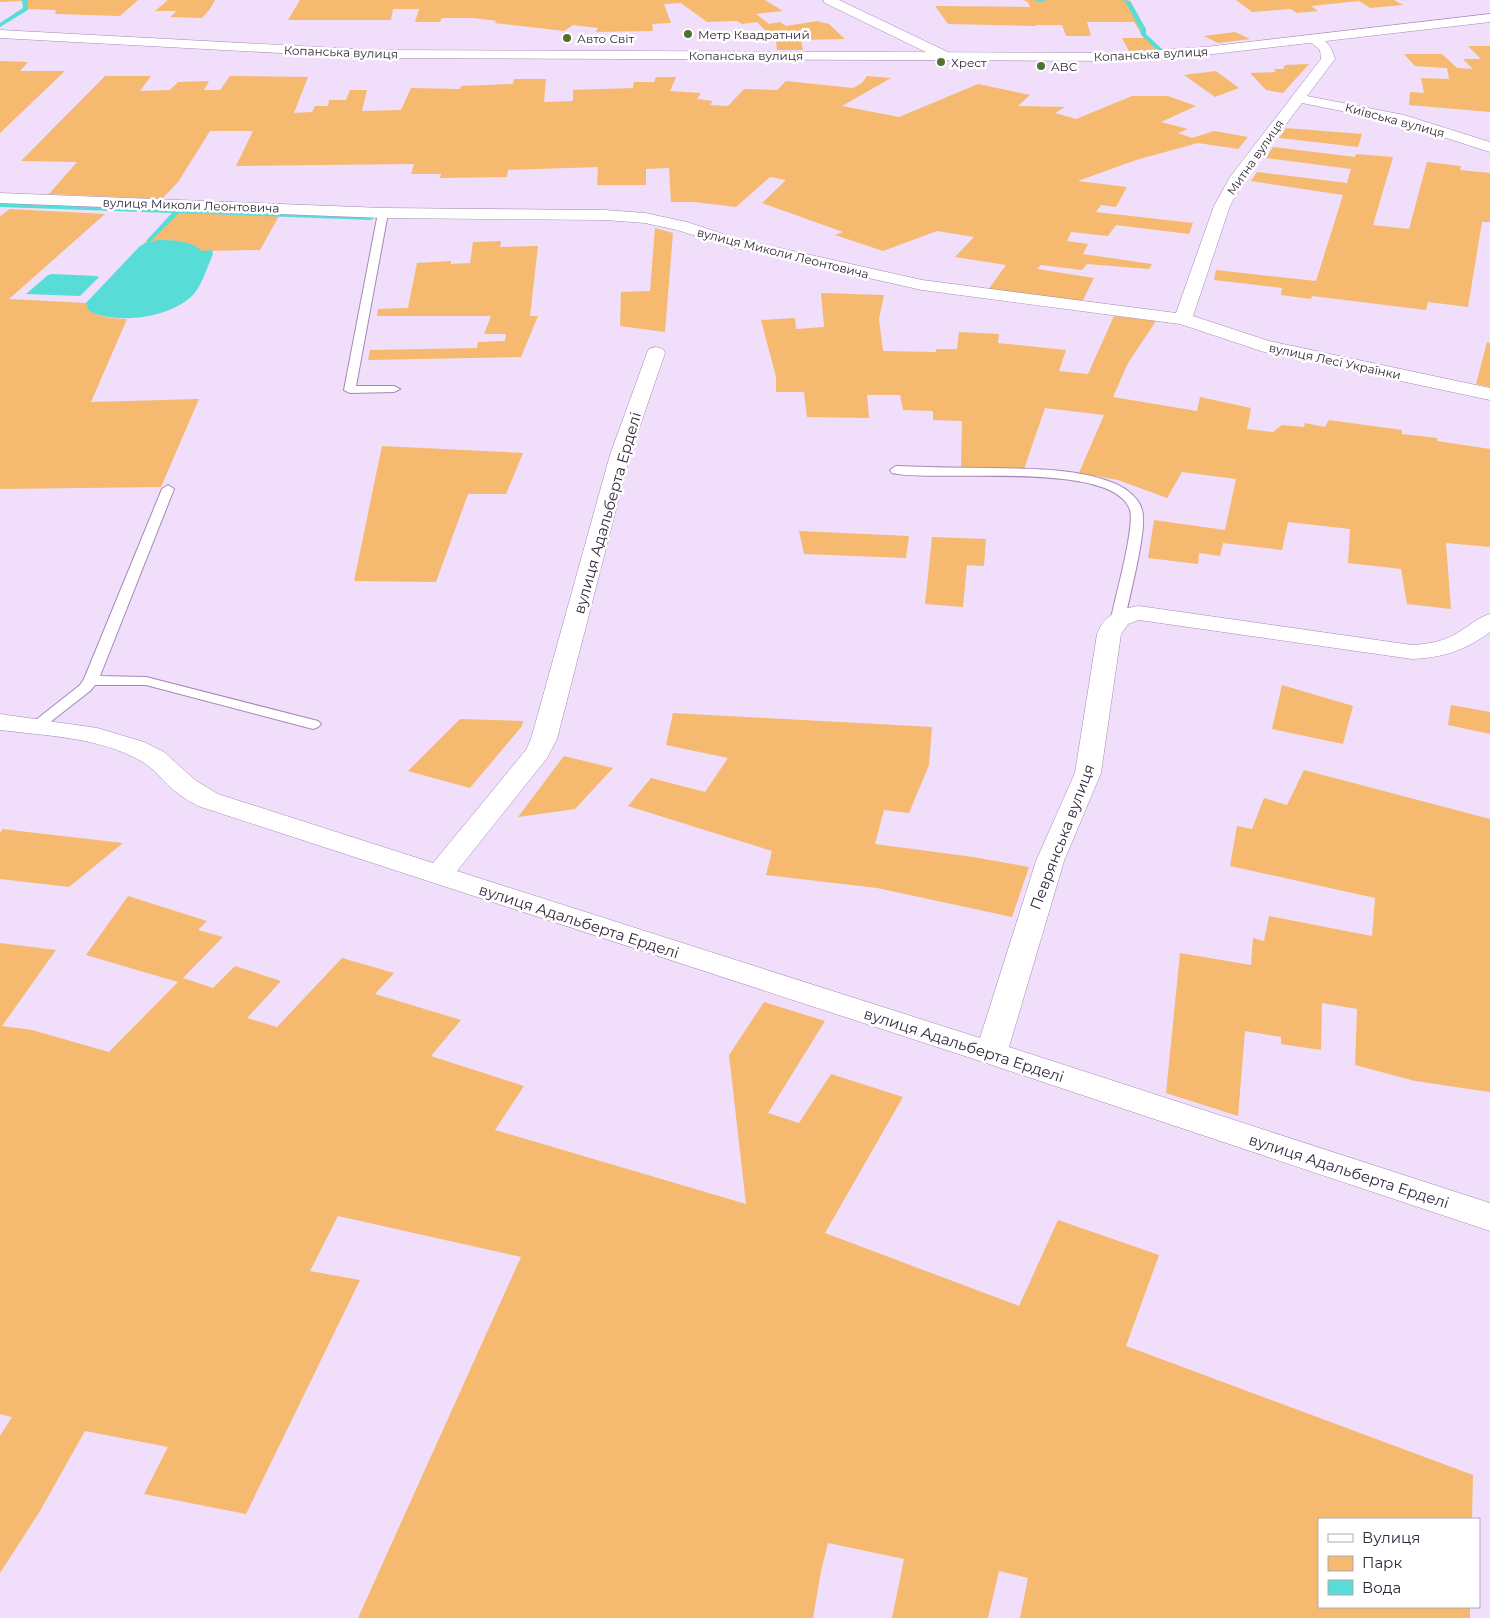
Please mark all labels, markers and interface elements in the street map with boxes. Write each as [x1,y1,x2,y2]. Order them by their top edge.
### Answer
place label: Метр Квадратний [698,27,810,42]
marker: Метр Квадратний [682,28,694,40]
place label: Авто Світ [577,31,635,46]
marker: Авто Світ [561,32,573,44]
street label: Копанська вулиця [284,43,398,61]
street label: Копанська вулиця [1093,44,1209,64]
street label: Копанська вулиця [689,48,803,63]
place label: Хрест [951,55,987,70]
marker: Хрест [935,56,947,68]
place label: ABC [1051,59,1078,74]
marker: ABC [1035,60,1047,72]
street label: Київська вулиця [1343,99,1447,141]
street label: Митна вулиця [1223,116,1287,198]
street label: вулиця Миколи Леонтовича [102,194,280,216]
street label: вулиця Миколи Леонтовича [695,224,871,282]
street label: вулиця Лесі Українки [1268,340,1402,382]
street label: вулиця Адальберта Ерделі [569,410,645,616]
street label: Певрянська вулиця [1025,762,1099,912]
street label: вулиця Адальберта Ерделі [477,880,681,962]
street label: вулиця Адальберта Ерделі [862,1004,1066,1086]
street label: вулиця Адальберта Ерделі [1247,1130,1451,1212]
legend [1318,1518,1480,1608]
text: Вулиця [1362,1528,1420,1547]
text: Парк [1362,1553,1402,1572]
text: Вода [1362,1578,1401,1597]

